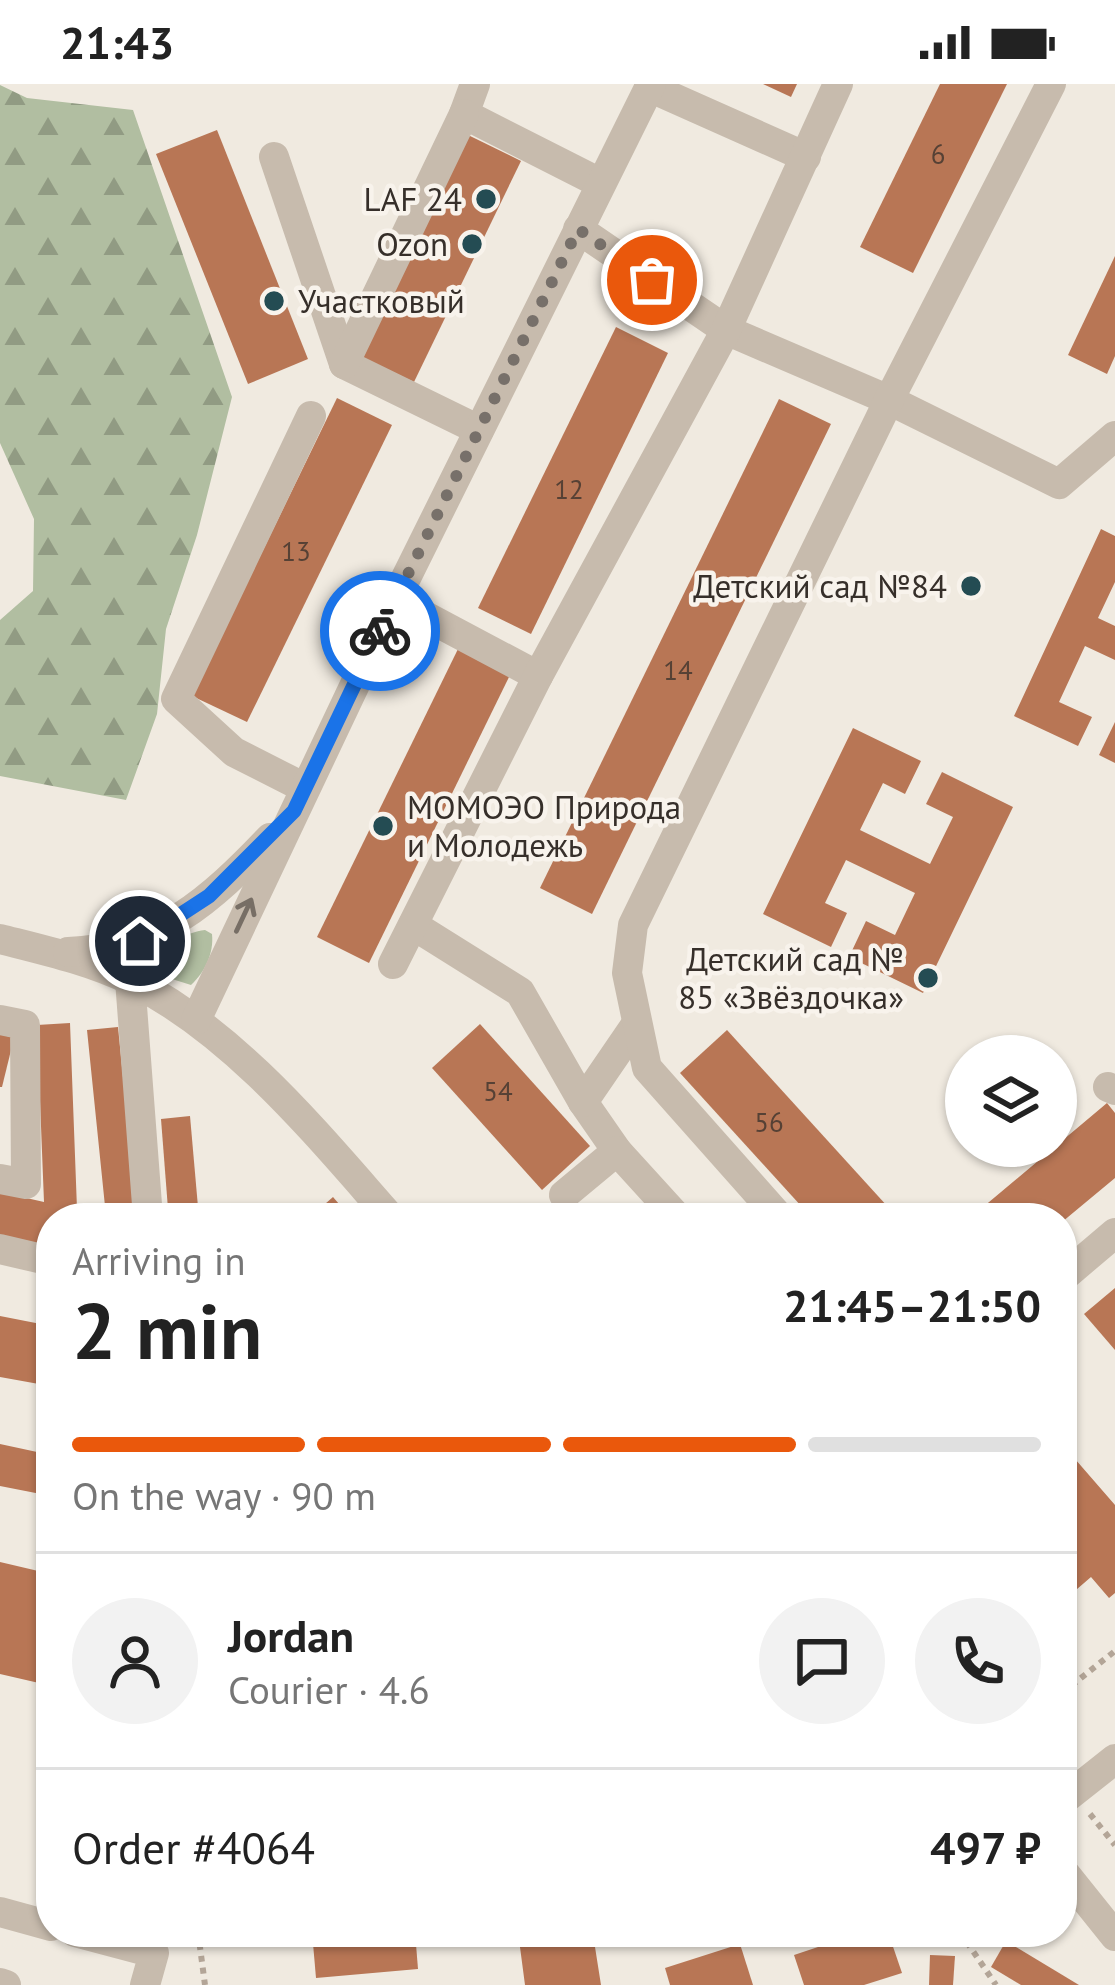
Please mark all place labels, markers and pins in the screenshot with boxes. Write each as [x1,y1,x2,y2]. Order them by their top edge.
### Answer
place label: LAF 24 [364,177,462,220]
marker: LAF 24 [473,186,499,212]
place label: Ozon [376,222,448,265]
pin [601,229,703,331]
marker: Ozon [459,231,485,257]
place label: Участковый [298,279,465,322]
marker: Участковый [261,288,287,314]
place label: Детский сад №84 [693,564,947,607]
marker: Детский сад №84 [958,573,984,599]
place label: МОМОЭО Природа и Молодежь [407,785,681,866]
marker: МОМОЭО Природа и Молодежь [370,813,396,839]
pin [89,890,191,992]
place label: Детский сад № 85 «Звёздочка» [678,937,904,1018]
marker: Детский сад № 85 «Звёздочка» [915,965,941,991]

